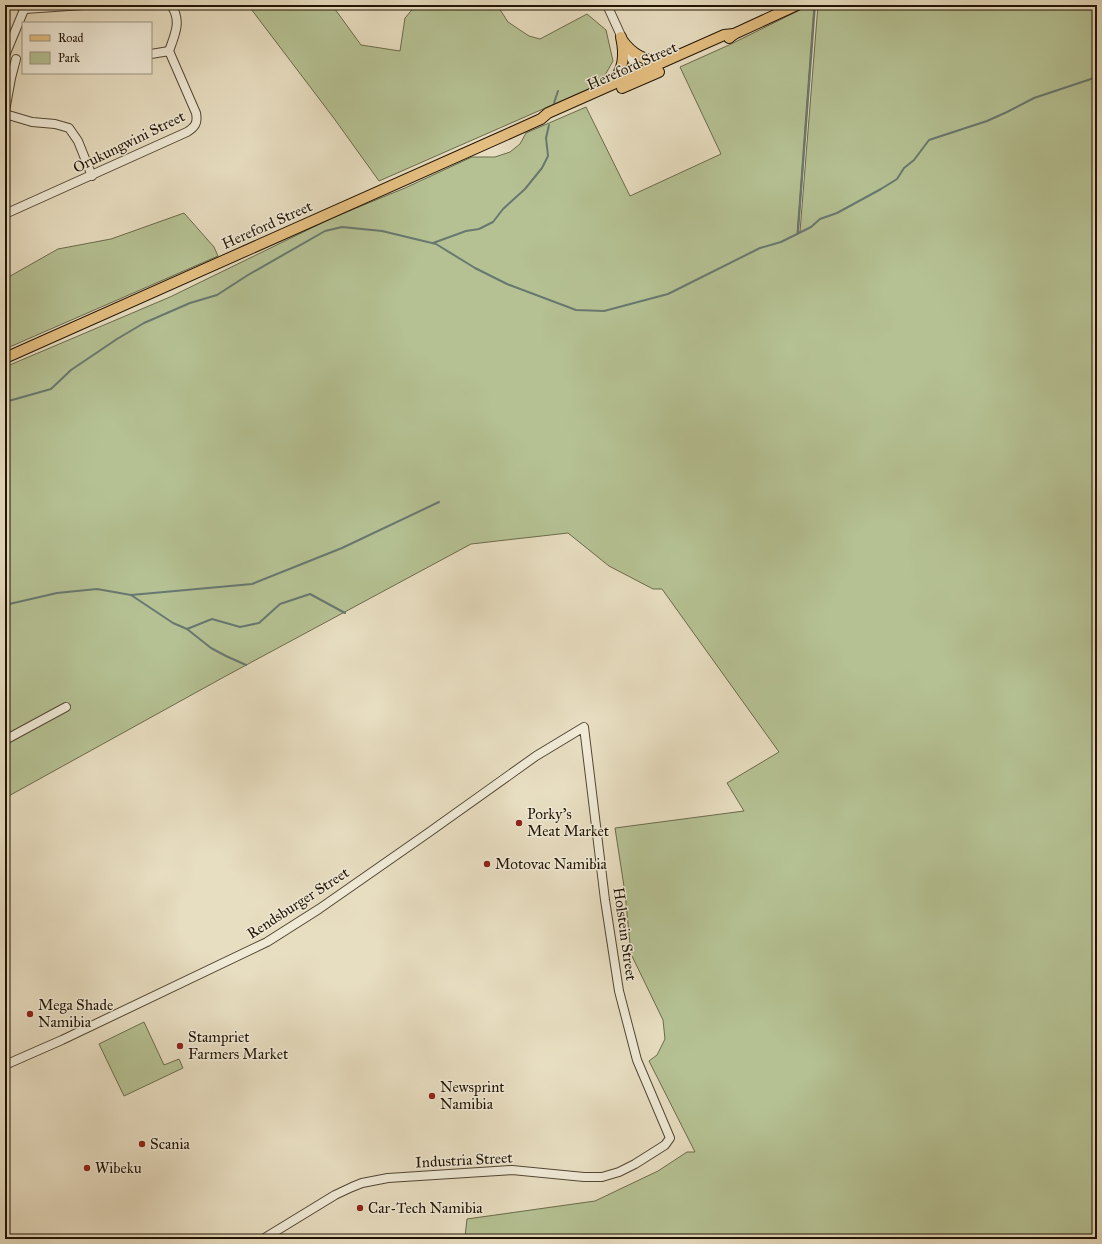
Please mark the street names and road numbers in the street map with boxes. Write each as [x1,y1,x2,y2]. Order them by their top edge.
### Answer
street label: Hereford Street [584,38,681,94]
street label: Orukungwini Street [70,107,188,177]
street label: Hereford Street [219,197,316,253]
street label: Rendsburger Street [244,863,353,943]
street label: Holstein Street [610,886,641,983]
street label: Industria Street [415,1148,514,1172]

